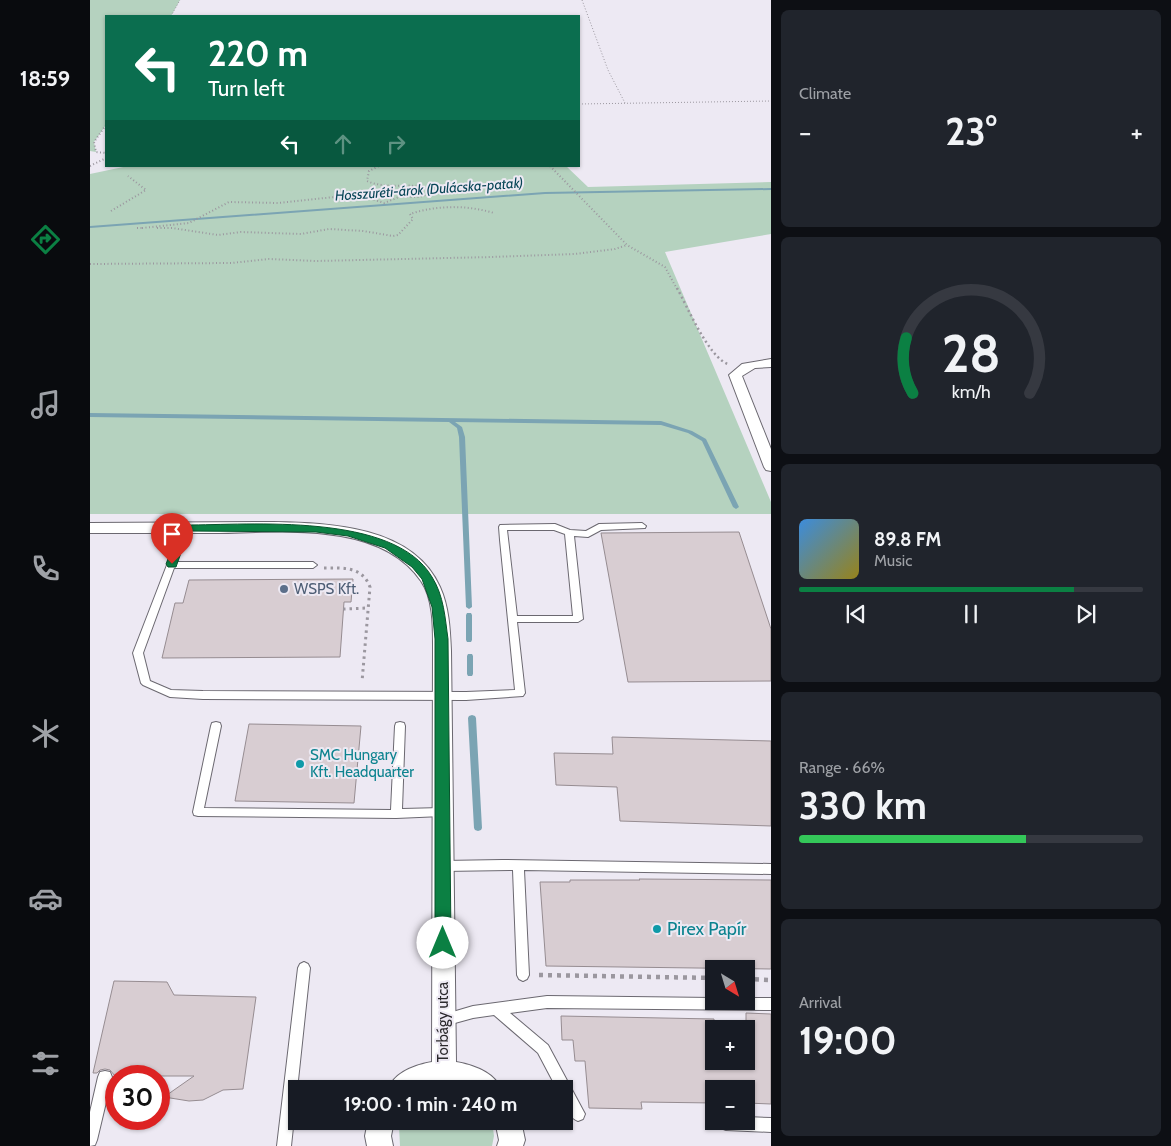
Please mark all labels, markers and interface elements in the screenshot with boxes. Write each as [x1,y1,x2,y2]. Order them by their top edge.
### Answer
text: 220 m [208,32,308,75]
icon: left [125,35,190,100]
text: 18:59 [20,65,70,92]
text: Turn left [208,75,285,102]
text: Climate [799,84,851,103]
text: 23° [945,108,997,155]
text: − [799,115,811,149]
text: + [1131,115,1143,149]
icon: left [276,130,304,158]
icon: ahead [329,130,357,158]
icon: right [382,130,410,158]
water label: Hosszúréti-árok (Dulácska-patak) [334,173,524,205]
icon: directions [28,222,63,257]
text: 28 [942,322,1000,385]
text: km/h [951,381,991,402]
icon: music [28,387,63,422]
pin [151,513,193,564]
icon: arrive [158,520,186,548]
text: 89.8 FM [874,528,941,551]
icon: phone [28,551,63,586]
text: Music [874,551,912,570]
place label: WSPS Kft. [294,580,359,598]
marker: WSPS Kft. [278,583,290,595]
icon: previous [842,600,870,628]
icon: pause [957,600,985,628]
icon: next [1072,600,1100,628]
icon: climate [28,716,63,751]
place label: SMC Hungary Kft. Headquarter [310,746,414,781]
marker: SMC Hungary Kft. Headquarter [294,758,306,770]
text: Range · 66% [799,758,885,777]
text: 330 km [799,782,927,829]
icon: car [28,881,63,916]
position arrow [416,916,468,968]
place label: Pirex Papír [667,918,747,940]
marker: Pirex Papír [651,923,663,935]
north arrow [705,960,755,1010]
map controls [705,960,755,1130]
street label: Torbágy utca [434,981,452,1062]
text: Arrival [799,993,842,1012]
text: 19:00 [799,1017,896,1064]
button: + [705,1020,755,1070]
icon: filters [28,1046,63,1081]
speed limit sign: 30 [105,1065,170,1130]
button: − [705,1080,755,1130]
text: 19:00 · 1 min · 240 m [344,1093,517,1116]

